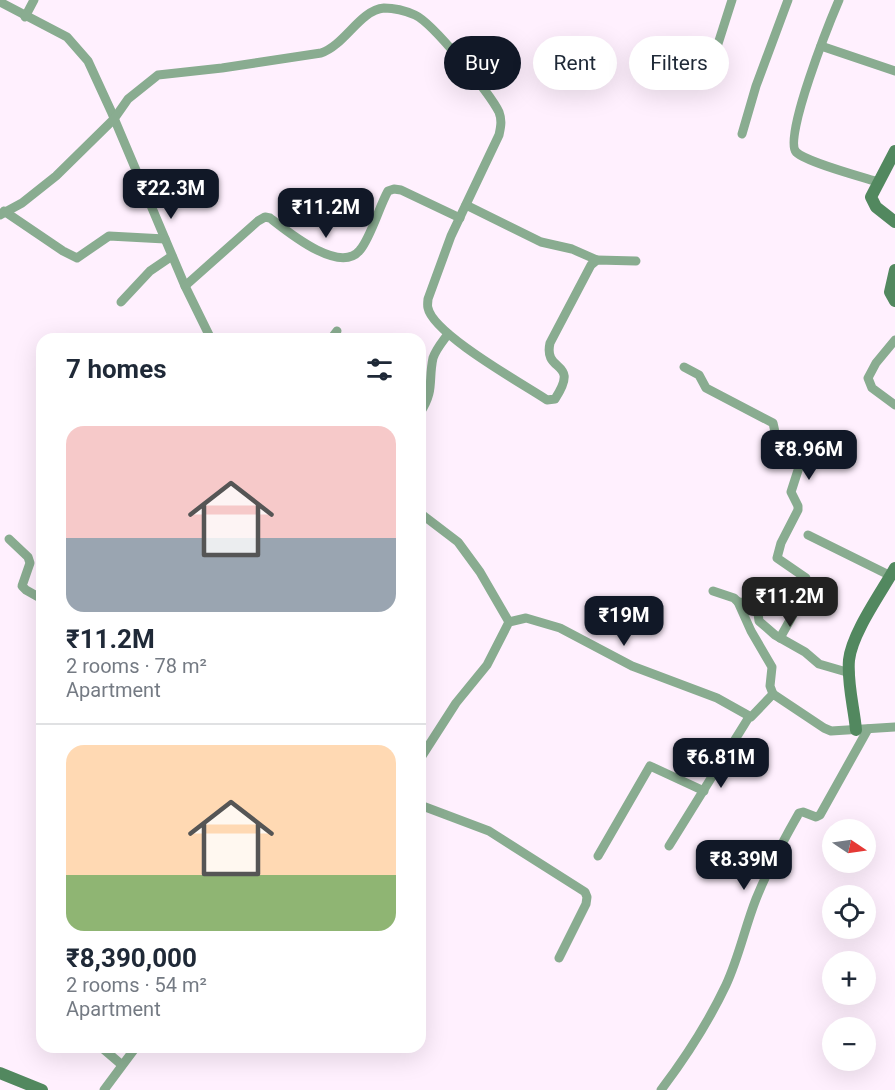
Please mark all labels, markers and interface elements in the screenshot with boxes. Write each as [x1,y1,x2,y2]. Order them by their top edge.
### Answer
chip: Buy [444,36,521,90]
chip: Rent [533,36,617,90]
chip: Filters [629,36,729,90]
pin: ₹22.3M [122,169,220,220]
text: ₹22.3M [137,176,205,200]
pin: ₹11.2M [277,188,375,239]
text: ₹11.2M [292,195,360,219]
icon: filters [363,353,396,386]
text: 7 homes [66,354,167,384]
pin: ₹8.96M [760,430,858,481]
text: ₹8.96M [775,437,843,461]
icon: home [177,465,285,573]
pin: ₹11.2M [741,577,839,628]
text: ₹11.2M [756,584,824,608]
pin: ₹19M [588,596,660,647]
text: ₹19M [599,603,649,627]
text: ₹11.2M [66,624,155,654]
text: 2 rooms · 78 m² [66,654,207,678]
text: Apartment [66,678,161,702]
pin: ₹6.81M [672,738,770,789]
text: ₹6.81M [687,745,755,769]
icon: home [177,784,285,892]
north arrow [822,819,876,873]
map controls [822,819,876,1071]
pin: ₹8.39M [695,840,793,891]
text: ₹8.39M [710,847,778,871]
button: locate [822,885,876,939]
text: ₹8,390,000 [66,943,197,973]
button: + [822,951,876,1005]
text: 2 rooms · 54 m² [66,973,207,997]
text: Apartment [66,997,161,1021]
button: − [822,1017,876,1071]

